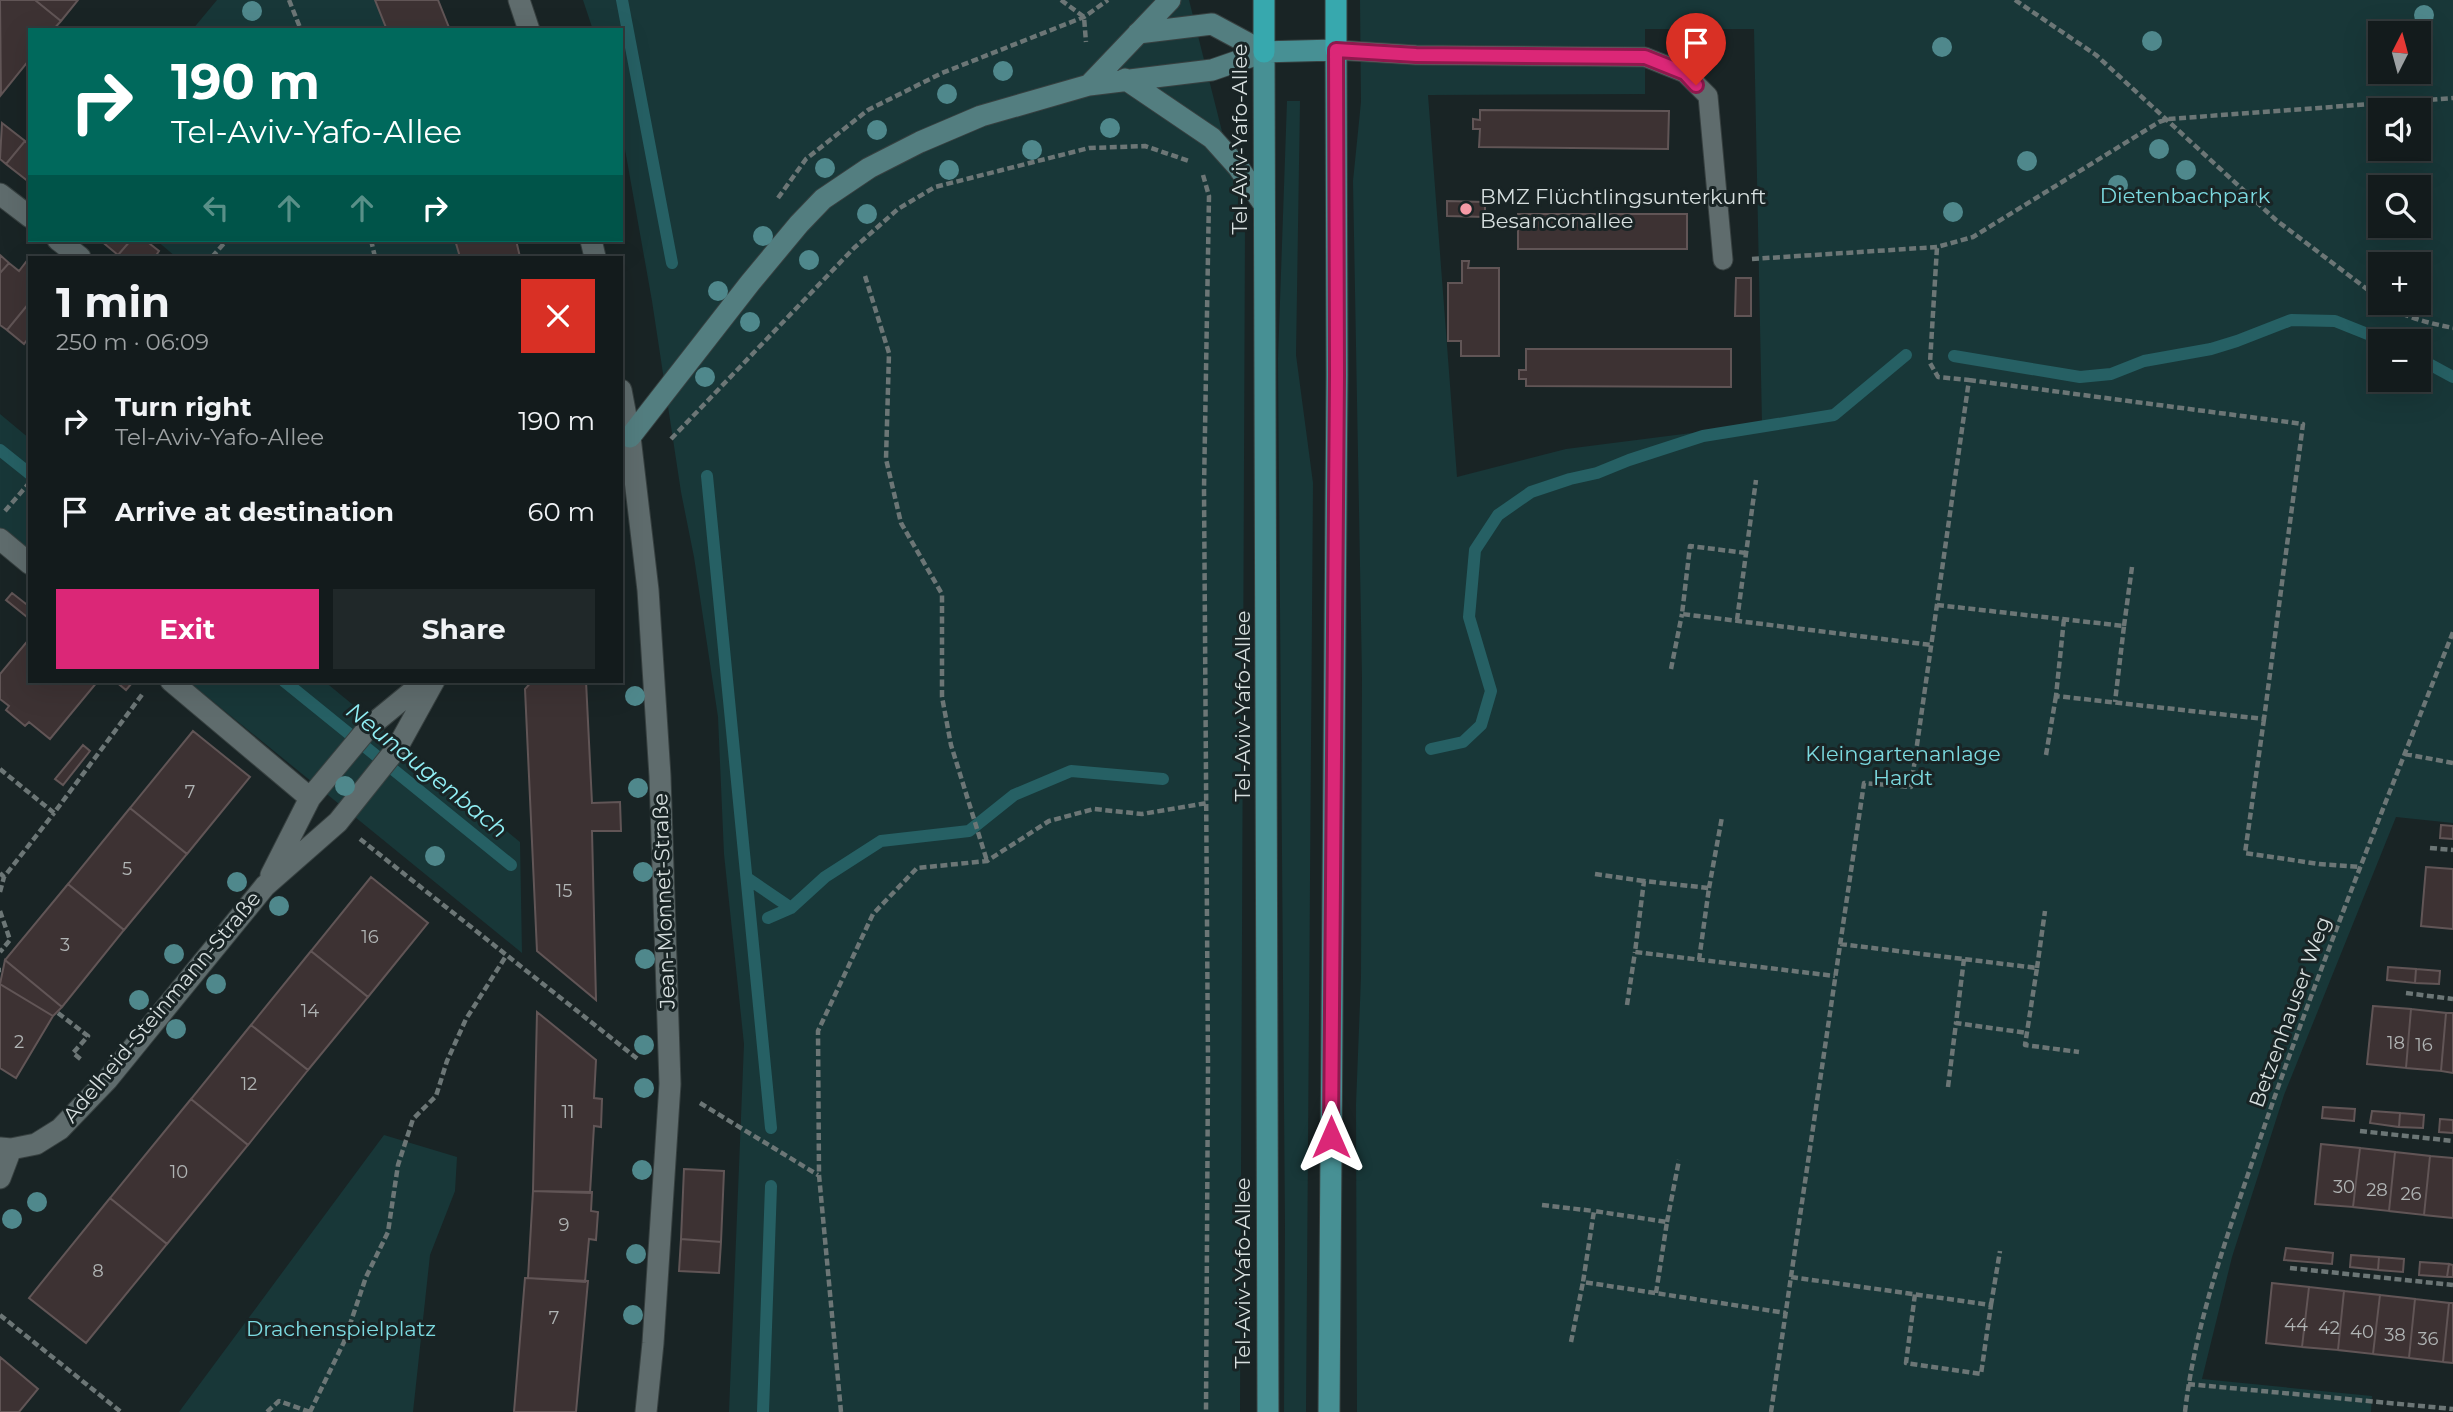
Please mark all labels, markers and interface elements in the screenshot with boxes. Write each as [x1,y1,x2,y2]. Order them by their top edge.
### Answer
pin [1666,13,1726,85]
north arrow [2368,21,2431,84]
map controls [2368,21,2431,392]
icon: arrive [1677,24,1715,62]
street label: Tel-Aviv-Yafo-Allee [1227,43,1252,235]
text: 190 m [171,52,320,111]
icon: right [56,56,147,147]
button: sound [2368,98,2431,161]
text: Tel-Aviv-Yafo-Allee [171,112,462,151]
button: search [2368,175,2431,238]
park label: Dietenbachpark [2100,183,2271,208]
place label: BMZ Flüchtlingsunterkunft Besanconallee [1480,184,1766,233]
icon: left [197,189,235,227]
icon: ahead [270,189,308,227]
icon: ahead [343,189,381,227]
icon: right [416,189,454,227]
marker: BMZ Flüchtlingsunterkunft Besanconallee [1458,201,1474,217]
button: + [2368,252,2431,315]
text: 1 min [56,276,170,328]
button: close [521,279,595,353]
text: 250 m · 06:09 [56,328,209,356]
button: − [2368,329,2431,392]
text: Turn right [115,391,251,423]
icon: right [56,402,94,440]
text: 190 m [518,405,595,437]
text: Tel-Aviv-Yafo-Allee [115,423,324,451]
icon: arrive [56,493,94,531]
text: Arrive at destination [115,496,394,528]
text: 60 m [528,496,595,528]
button: Exit [56,589,319,669]
button: Share [333,589,595,669]
street label: Tel-Aviv-Yafo-Allee [1230,610,1255,802]
water label: Neunaugenbach [341,696,513,844]
park label: Kleingartenanlage Hardt [1805,741,2001,790]
house number: 7 [185,781,195,803]
street label: Jean-Monnet-Straße [647,793,680,1010]
house number: 5 [122,858,132,880]
house number: 15 [556,880,572,902]
street label: Adelheid-Steinmann-Straße [57,886,266,1127]
street label: Betzenhauser Weg [2243,913,2336,1111]
house number: 16 [361,926,379,948]
house number: 3 [60,934,70,956]
house number: 14 [301,1000,319,1022]
house number: 2 [14,1031,24,1053]
house number: 18 [2387,1032,2405,1054]
house number: 16 [2415,1034,2433,1056]
house number: 12 [241,1073,257,1095]
position arrow [1294,1100,1368,1174]
house number: 11 [562,1101,575,1123]
house number: 10 [170,1161,188,1183]
house number: 30 [2333,1176,2355,1198]
street label: Tel-Aviv-Yafo-Allee [1230,1177,1255,1369]
house number: 28 [2366,1179,2388,1201]
house number: 26 [2400,1183,2422,1205]
house number: 9 [559,1214,570,1236]
house number: 8 [92,1260,104,1282]
house number: 7 [549,1307,559,1329]
house number: 44 [2284,1314,2308,1336]
park label: Drachenspielplatz [246,1316,436,1341]
house number: 42 [2318,1317,2340,1339]
house number: 40 [2350,1321,2374,1343]
house number: 38 [2384,1324,2406,1346]
house number: 36 [2417,1328,2439,1350]

